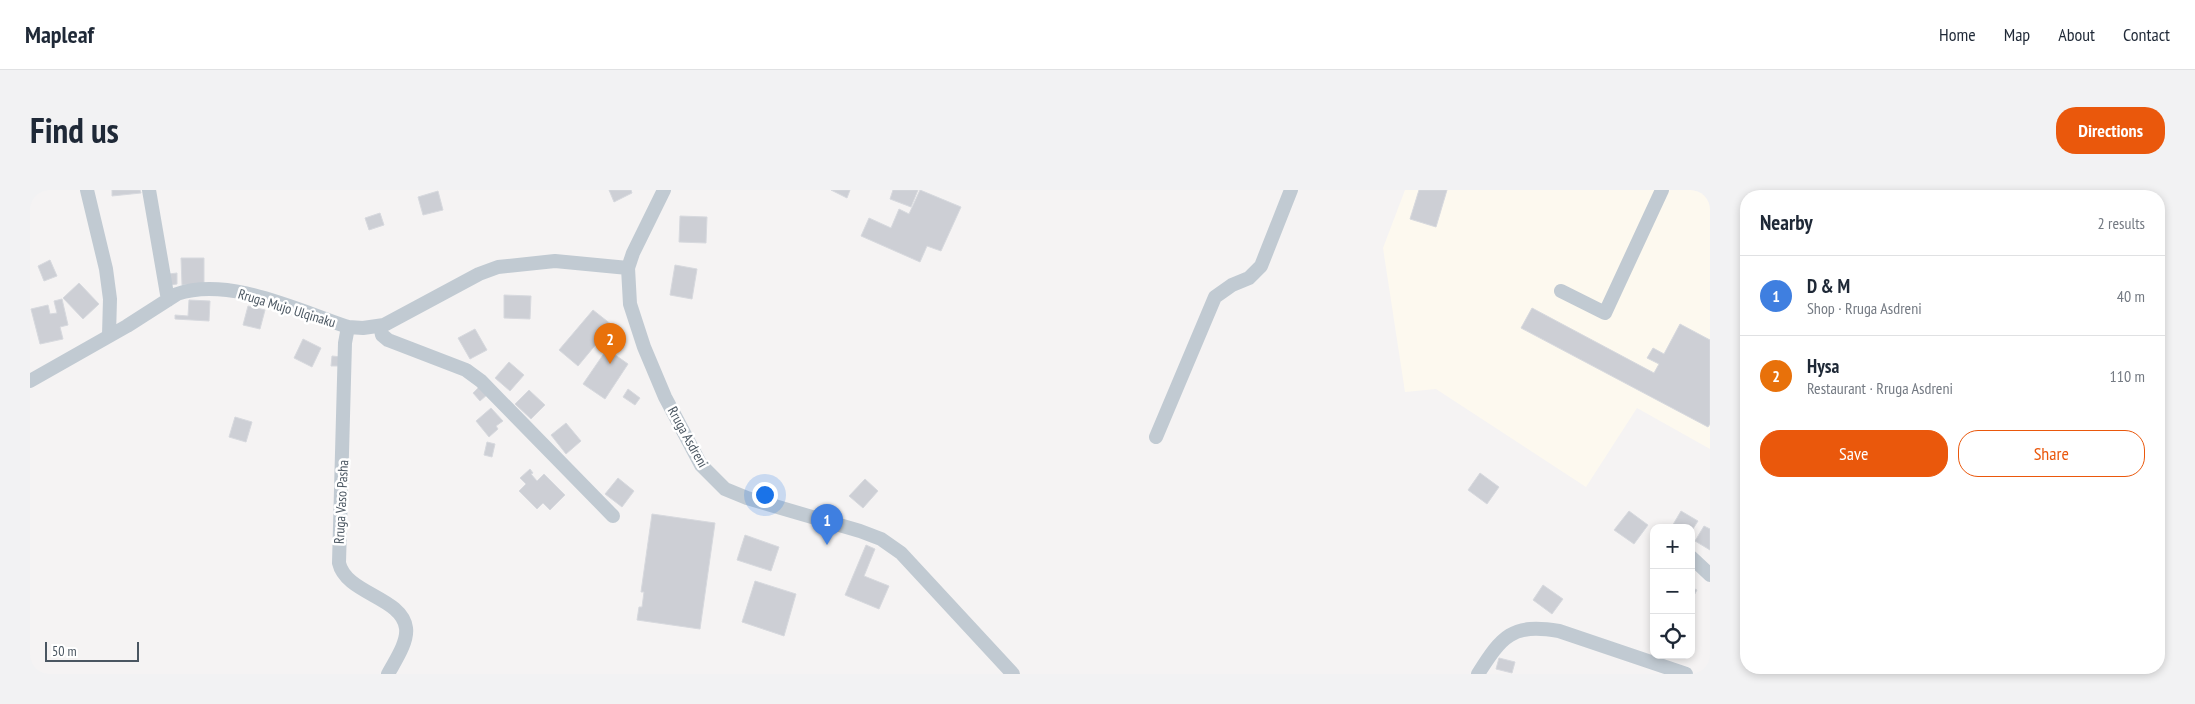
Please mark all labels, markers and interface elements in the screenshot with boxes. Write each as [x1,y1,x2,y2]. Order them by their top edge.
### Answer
text: Mapleaf [25,19,94,50]
text: Home [1939,23,1976,46]
text: Map [2004,23,2030,46]
text: About [2058,23,2095,46]
text: Contact [2123,23,2170,46]
text: Find us [30,107,119,153]
button: Directions [2056,107,2165,154]
text: Nearby [1760,209,1813,236]
text: 2 results [2098,213,2145,233]
text: D & M [1807,274,1850,298]
street label: Rruga Mujo Ulqinaku [236,285,338,331]
text: 1 [1772,286,1780,306]
text: 40 m [2117,286,2145,306]
text: Shop · Rruga Asdreni [1807,298,1922,318]
pin: 2 [594,323,626,364]
text: Hysa [1807,354,1839,378]
text: 2 [1772,366,1780,386]
text: 110 m [2110,366,2145,386]
text: Restaurant · Rruga Asdreni [1807,378,1953,398]
street label: Rruga Asdreni [664,403,712,471]
button: Save [1760,430,1948,477]
button: Share [1958,430,2145,477]
street label: Rruga Vaso Pasha [330,459,352,545]
your location [752,482,778,508]
pin: 1 [811,504,843,545]
map controls [1650,524,1695,659]
button: + [1650,524,1695,569]
button: − [1650,569,1695,614]
button: locate [1650,614,1695,659]
scale bar [45,639,139,662]
text: 50 m [52,642,77,660]

